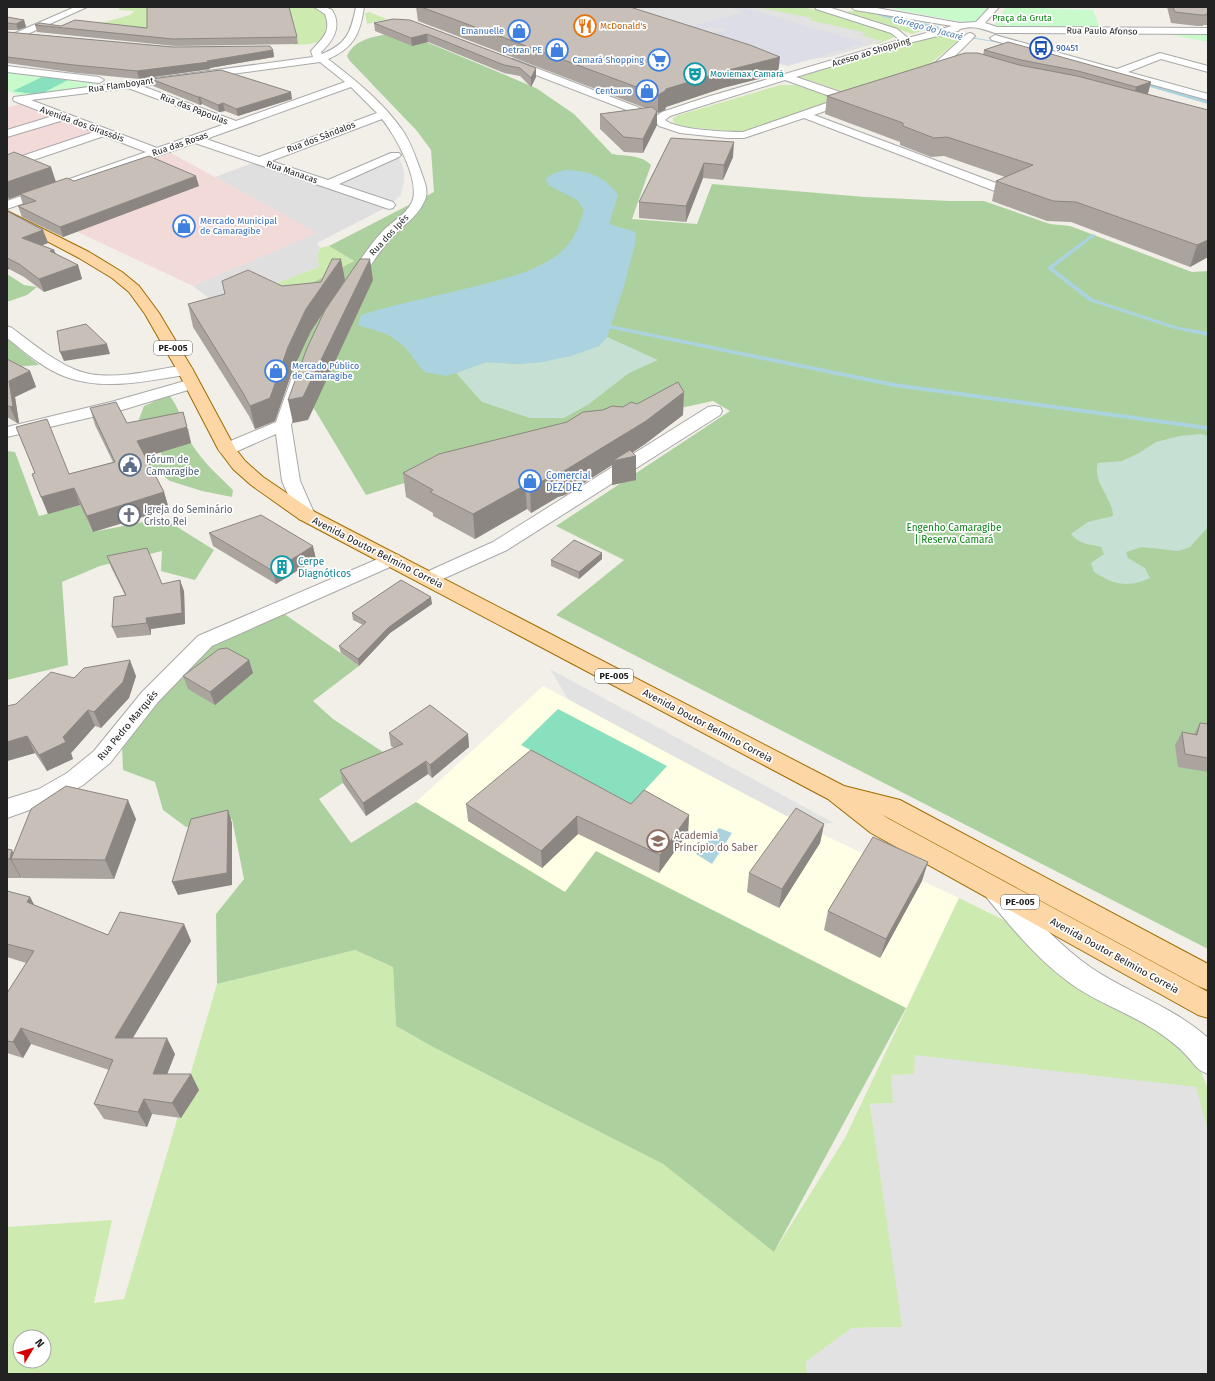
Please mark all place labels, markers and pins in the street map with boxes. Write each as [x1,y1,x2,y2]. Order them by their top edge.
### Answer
restaurant icon: McDonald's [572,13,598,39]
shop icon: Emanuelle [506,18,532,44]
place label: McDonald's [600,21,647,31]
place label: Emanuelle [461,26,504,36]
bus stop icon: 90451 [1028,35,1054,61]
shop icon: Detran PE [544,37,570,63]
place label: 90451 [1056,43,1078,53]
place label: Detran PE [502,45,542,55]
supermarket icon: Camará Shopping [646,47,672,73]
place label: Camará Shopping [572,55,644,65]
theatre icon: Moviemax Camará [682,61,708,87]
place label: Moviemax Camará [710,69,784,79]
shop icon: Centauro [634,78,660,104]
place label: Centauro [595,86,632,96]
shop icon: Mercado Municipal de Camaragibe [171,213,197,239]
place label: Mercado Municipal de Camaragibe [200,216,277,236]
shop icon: Mercado Público de Camaragibe [263,358,289,384]
place label: Mercado Público de Camaragibe [292,361,359,381]
public building icon: Fórum de Camaragibe [117,452,143,478]
place label: Fórum de Camaragibe [146,454,199,478]
shop icon: Comercial DEZ DEZ [517,468,543,494]
place label: Comercial DEZ DEZ [546,470,591,494]
church icon: Igreja do Seminário Cristo Rei [116,502,142,528]
place label: Igreja do Seminário Cristo Rei [144,504,233,528]
building icon: Cerpe Diagnóticos [269,554,295,580]
place label: Cerpe Diagnóticos [298,556,351,580]
school or university icon: Academia Princípio do Saber [645,828,671,854]
place label: Academia Princípio do Saber [674,830,758,854]

